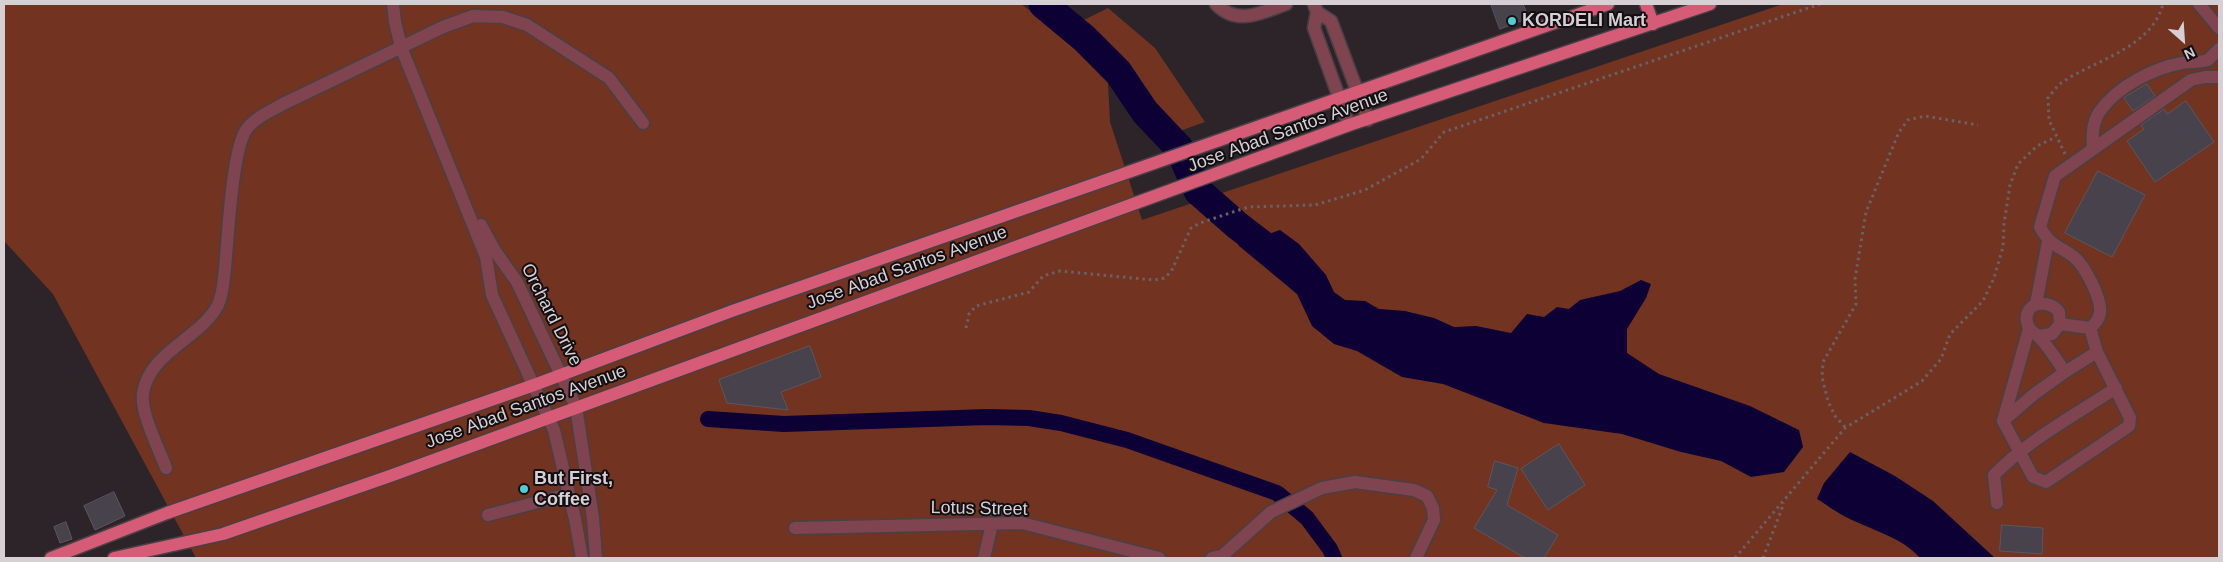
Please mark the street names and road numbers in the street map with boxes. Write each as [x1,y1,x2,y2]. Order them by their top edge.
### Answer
street label: Jose Abad Santos Avenue [1185,85,1391,177]
street label: Jose Abad Santos Avenue [804,222,1010,314]
street label: Orchard Drive [516,260,586,370]
street label: Jose Abad Santos Avenue [423,361,629,453]
street label: Lotus Street [930,497,1028,521]

